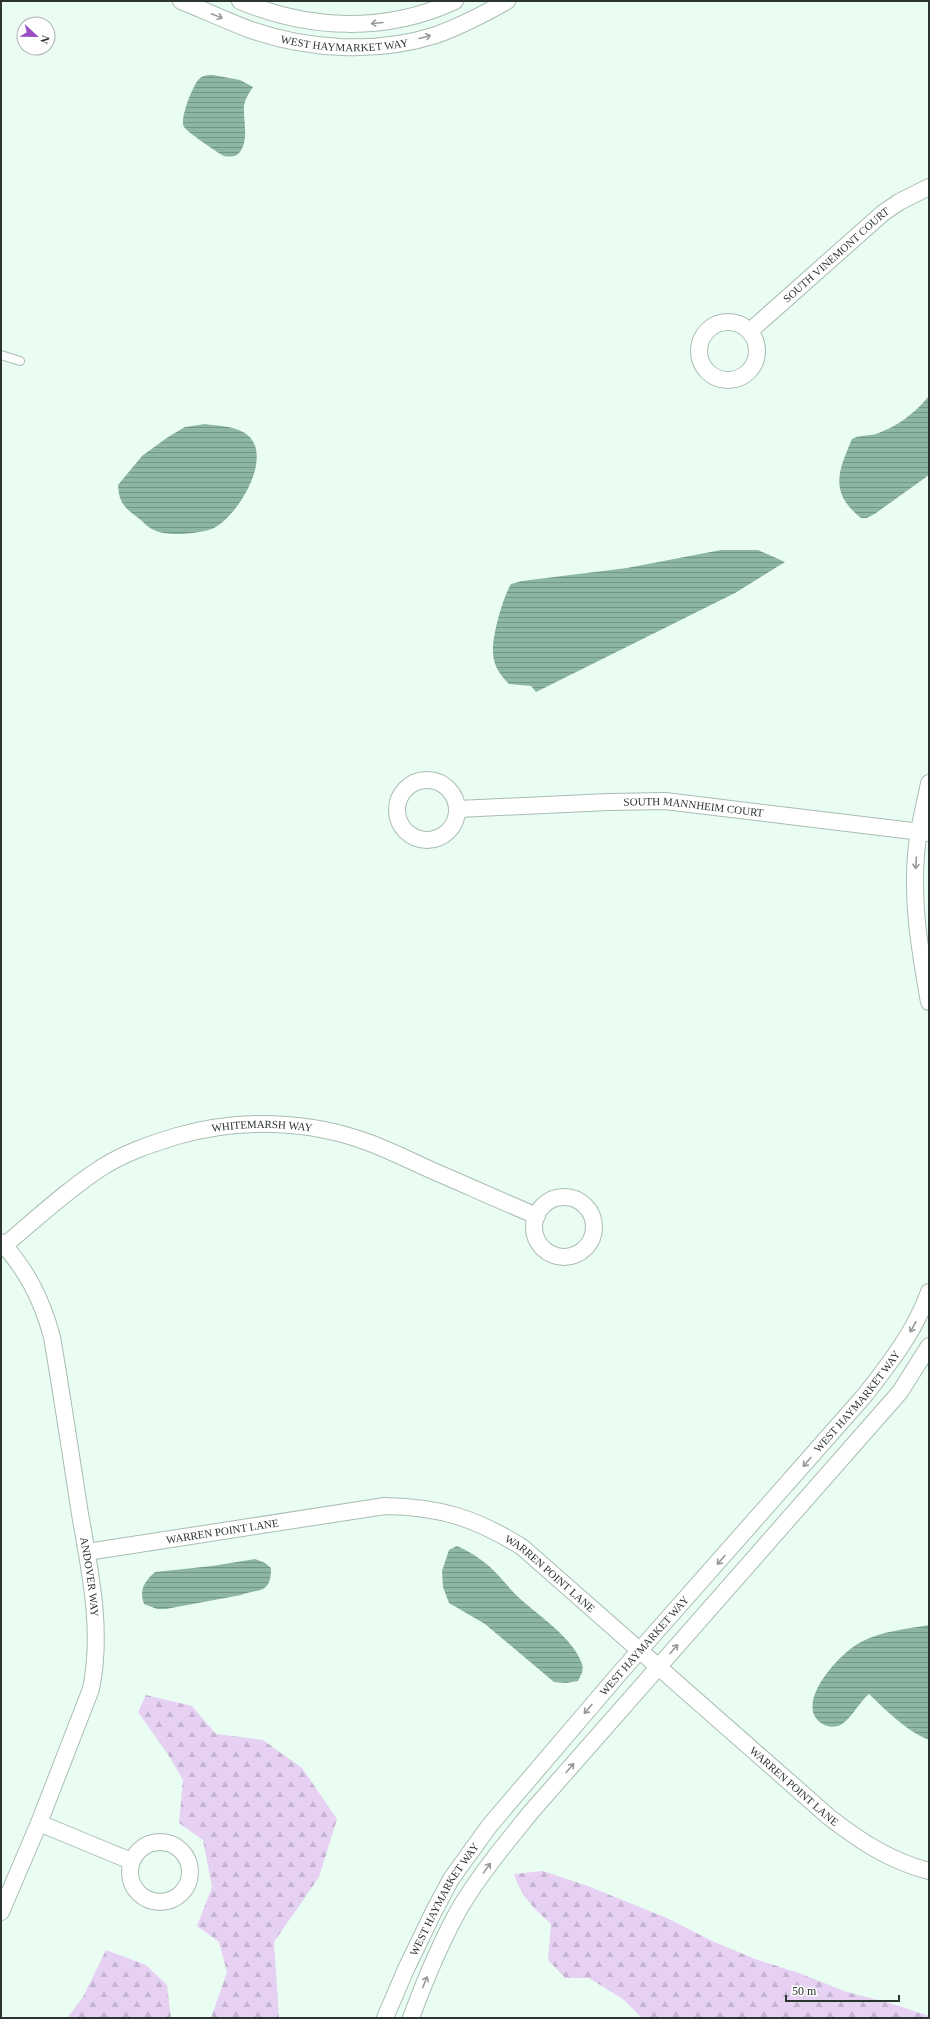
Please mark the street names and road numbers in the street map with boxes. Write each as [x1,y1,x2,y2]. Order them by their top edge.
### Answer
street label: WEST HAYMARKET WAY [280,33,409,53]
street label: SOUTH VINEMONT COURT [781,205,891,305]
street label: SOUTH MANNHEIM COURT [623,795,764,819]
street label: WHITEMARSH WAY [211,1118,313,1134]
street label: WEST HAYMARKET WAY [811,1348,902,1455]
street label: WARREN POINT LANE [165,1516,280,1546]
street label: WARREN POINT LANE [503,1532,598,1615]
street label: ANDOVER WAY [78,1536,101,1617]
street label: WEST HAYMARKET WAY [597,1593,691,1698]
street label: WARREN POINT LANE [747,1744,841,1828]
street label: WEST HAYMARKET WAY [407,1840,481,1958]

